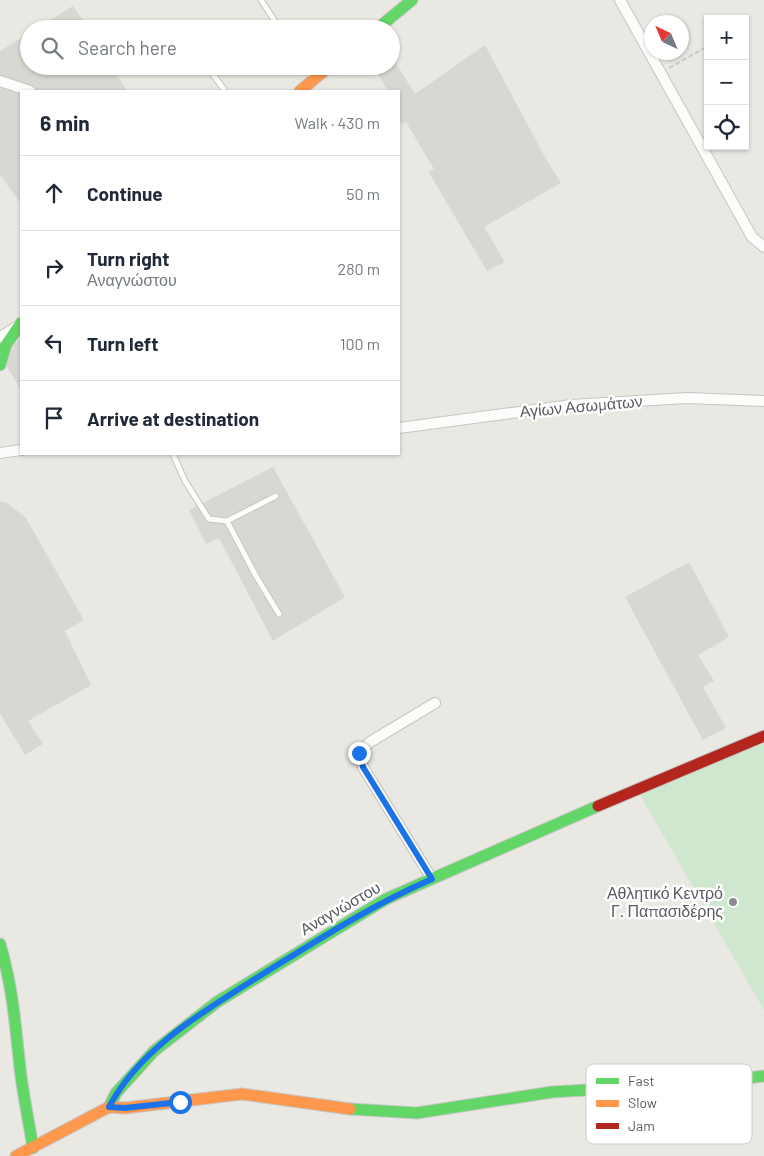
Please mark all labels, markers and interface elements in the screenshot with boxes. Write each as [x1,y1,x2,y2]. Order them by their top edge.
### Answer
north arrow [644,15,689,60]
map controls [704,15,749,150]
button: + [704,15,749,60]
search box [20,20,400,75]
icon: search [38,34,66,62]
text: Search here [78,36,177,59]
button: − [704,60,749,105]
button: locate [704,105,749,150]
text: 6 min [40,110,90,135]
text: Walk · 430 m [295,113,380,132]
icon: ahead [40,179,68,207]
text: Continue [87,182,163,205]
text: 50 m [346,184,380,203]
text: Turn right [87,247,169,270]
icon: right [40,254,68,282]
text: 280 m [338,259,380,278]
text: Αναγνώστου [87,270,177,289]
icon: left [40,329,68,357]
text: Turn left [87,332,158,355]
text: 100 m [340,334,380,353]
street label: Αγίων Ασωμάτων [519,391,643,420]
icon: arrive [40,404,68,432]
text: Arrive at destination [87,407,259,430]
route end [348,742,371,765]
street label: Αναγνώστου [296,877,383,938]
place label: Αθλητικό Κεντρό Γ. Παπασιδέρης [607,883,723,920]
marker: Αθλητικό Κεντρό Γ. Παπασιδέρης [727,896,739,908]
legend [586,1064,752,1144]
text: Fast [628,1072,654,1089]
route start [169,1091,192,1114]
text: Slow [628,1094,657,1111]
text: Jam [628,1117,655,1134]

